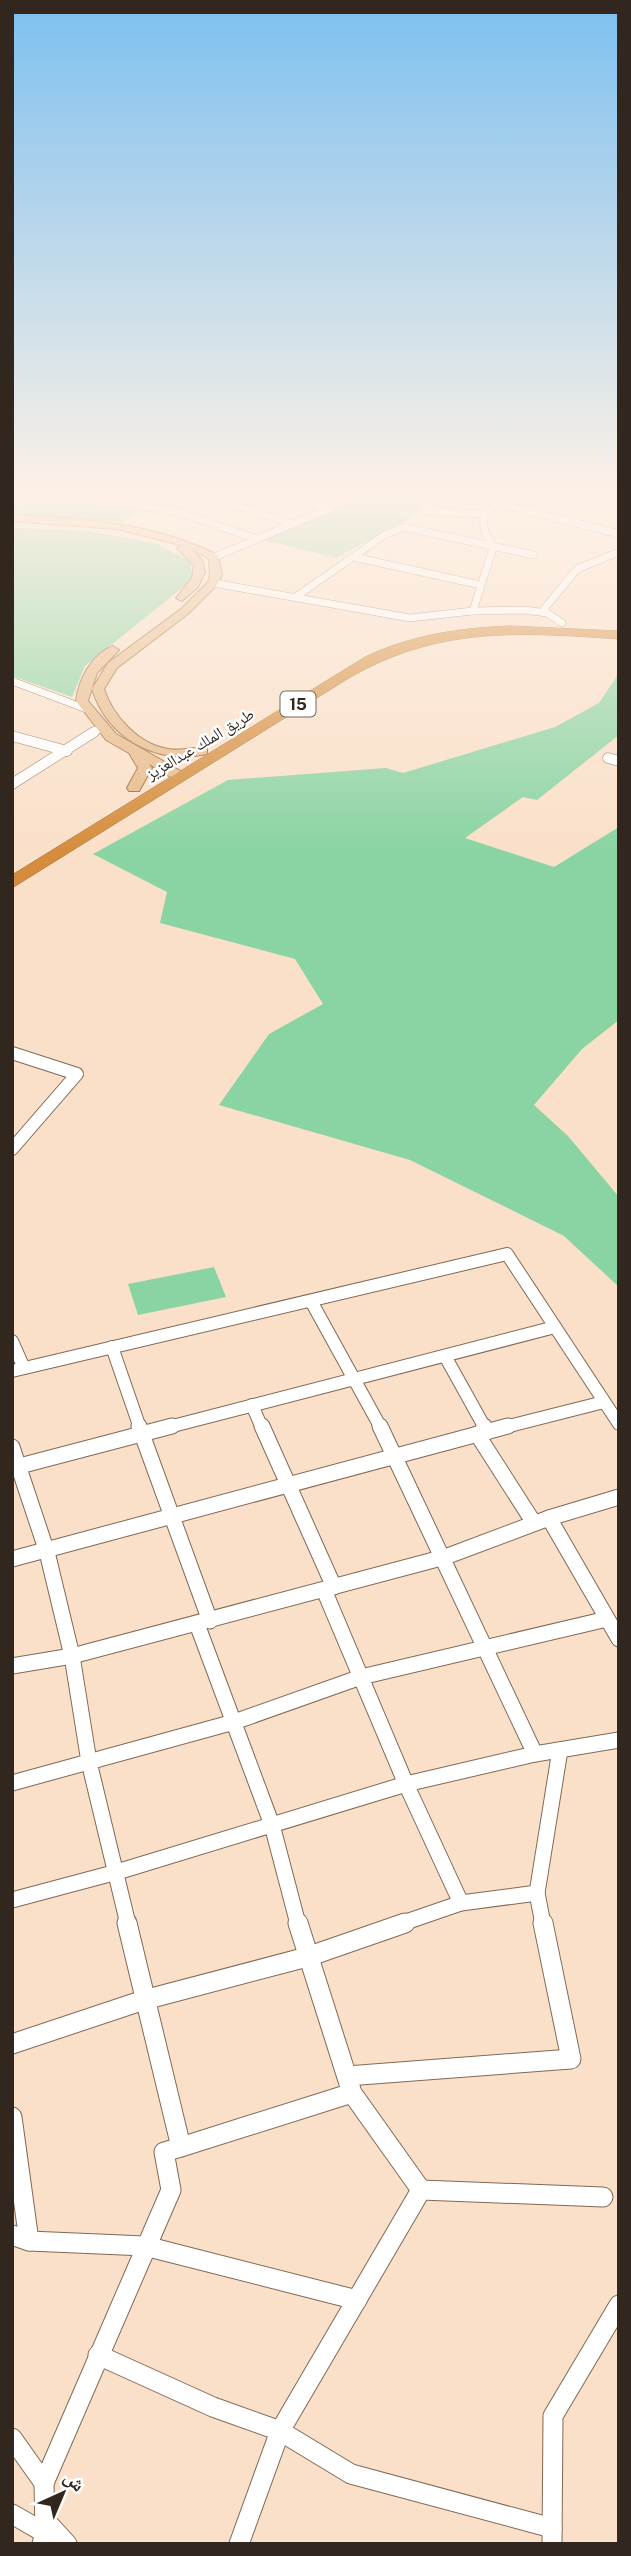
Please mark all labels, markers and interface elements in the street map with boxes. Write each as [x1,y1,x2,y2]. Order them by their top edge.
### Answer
road number: 15 [280,692,316,716]
street label: طريق الملك عبدالعزيز [142,704,258,785]
north arrow [28,2458,98,2528]
text: ش [59,2466,90,2496]

